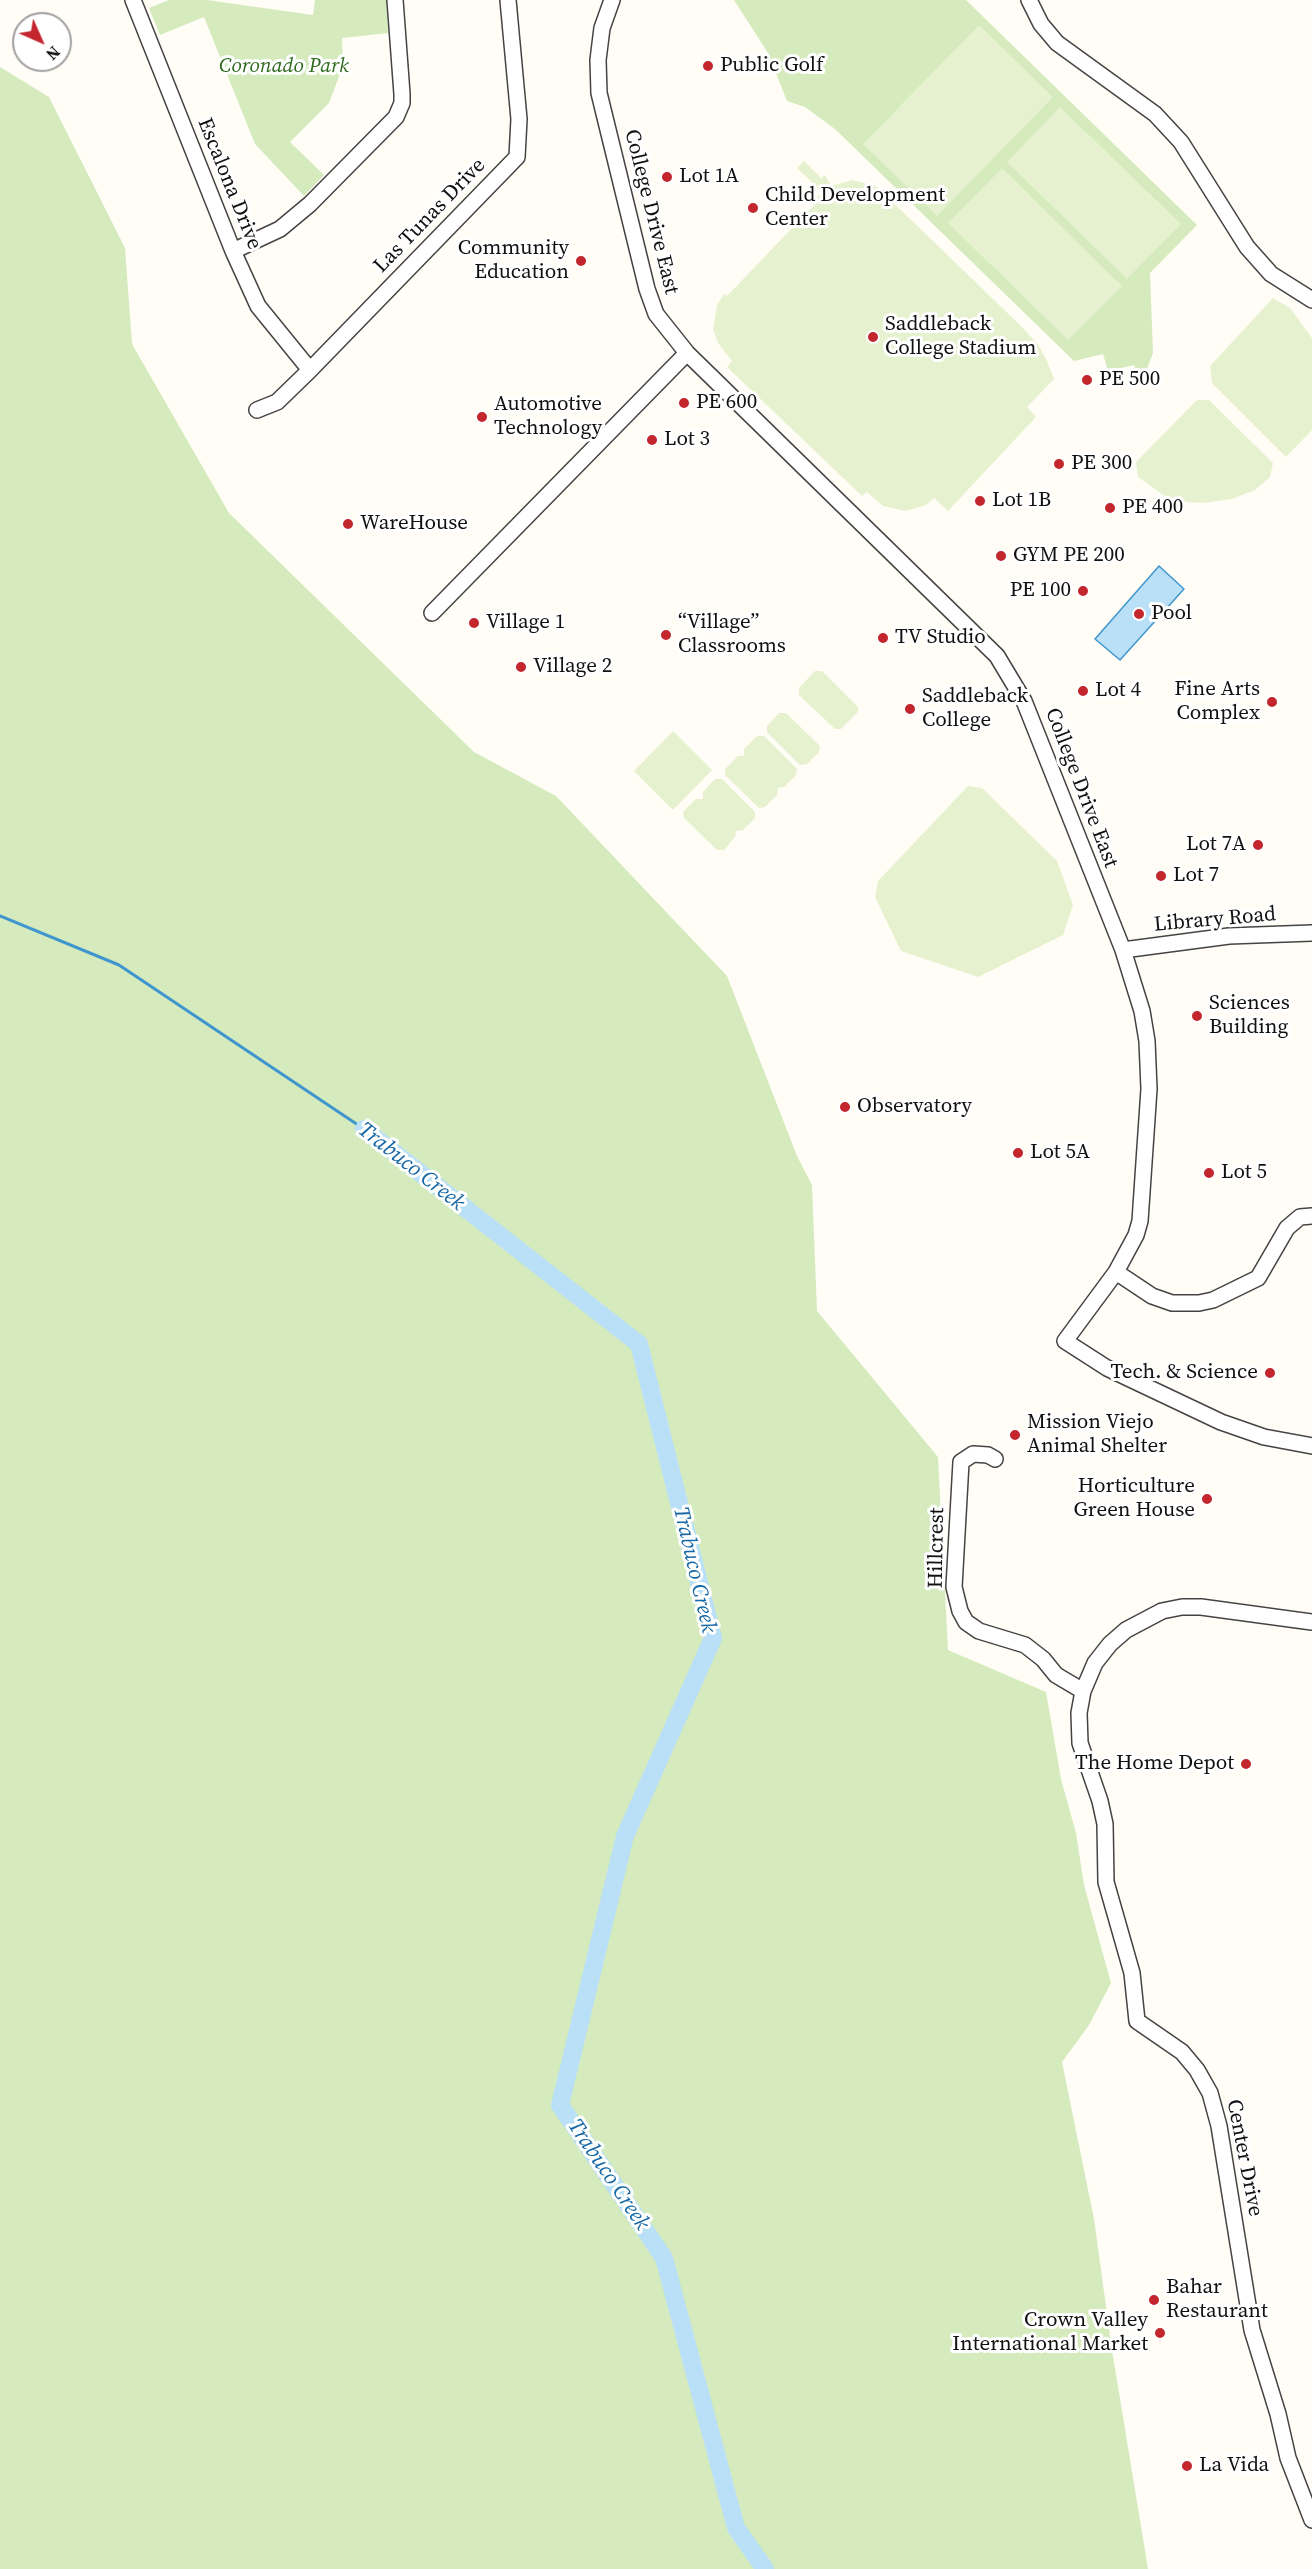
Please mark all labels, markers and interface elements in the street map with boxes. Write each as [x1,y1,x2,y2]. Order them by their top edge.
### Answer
north arrow [12,12,72,72]
text: N [41,41,65,65]
place label: Public Golf [720,53,824,79]
park label: Coronado Park [219,54,349,80]
marker: Public Golf [701,59,715,73]
street label: Escalona Drive [191,115,267,253]
street label: College Drive East [618,127,684,297]
street label: Las Tunas Drive [369,153,491,279]
place label: Lot 1A [679,164,739,190]
marker: Lot 1A [660,170,674,184]
place label: Child Development Center [765,183,945,233]
marker: Child Development Center [746,201,760,215]
place label: Community Education [458,236,569,286]
marker: Community Education [574,254,588,268]
place label: Saddleback College Stadium [885,312,1036,362]
marker: Saddleback College Stadium [866,330,880,344]
place label: PE 500 [1099,367,1160,393]
marker: PE 500 [1080,373,1094,387]
place label: PE 600 [696,390,757,416]
place label: Automotive Technology [494,392,602,442]
marker: PE 600 [677,396,691,410]
marker: Automotive Technology [475,410,489,424]
place label: Lot 3 [664,427,710,453]
marker: Lot 3 [645,433,659,447]
place label: PE 300 [1071,451,1132,477]
marker: PE 300 [1052,457,1066,471]
place label: Lot 1B [992,488,1051,514]
marker: Lot 1B [973,494,987,508]
place label: PE 400 [1122,495,1183,521]
marker: PE 400 [1103,501,1117,515]
place label: WareHouse [360,511,468,537]
marker: WareHouse [341,517,355,531]
place label: GYM PE 200 [1013,543,1125,569]
marker: GYM PE 200 [994,549,1008,563]
place label: PE 100 [1010,578,1071,604]
marker: PE 100 [1076,584,1090,598]
place label: Pool [1151,601,1192,627]
marker: Pool [1132,607,1146,621]
place label: Village 1 [486,610,565,636]
place label: “Village” Classrooms [678,610,786,660]
marker: Village 1 [467,616,481,630]
place label: TV Studio [895,625,986,651]
marker: “Village” Classrooms [659,628,673,642]
marker: TV Studio [876,631,890,645]
place label: Village 2 [533,654,612,680]
marker: Village 2 [514,660,528,674]
place label: Fine Arts Complex [1174,677,1260,727]
place label: Lot 4 [1095,678,1141,704]
place label: Saddleback College [922,684,1028,734]
marker: Lot 4 [1076,684,1090,698]
marker: Fine Arts Complex [1265,695,1279,709]
marker: Saddleback College [903,702,917,716]
street label: College Drive East [1039,705,1123,871]
place label: Lot 7A [1186,832,1246,858]
marker: Lot 7A [1251,838,1265,852]
place label: Lot 7 [1173,863,1219,889]
marker: Lot 7 [1154,869,1168,883]
street label: Library Road [1153,902,1277,938]
place label: Sciences Building [1209,991,1290,1041]
marker: Sciences Building [1190,1009,1204,1023]
place label: Observatory [857,1094,972,1120]
marker: Observatory [838,1100,852,1114]
water label: Trabuco Creek [352,1117,470,1217]
place label: Lot 5A [1030,1140,1090,1166]
marker: Lot 5A [1011,1146,1025,1160]
place label: Lot 5 [1221,1160,1267,1186]
marker: Lot 5 [1202,1166,1216,1180]
place label: Tech. & Science [1111,1360,1258,1386]
marker: Tech. & Science [1263,1366,1277,1380]
place label: Mission Viejo Animal Shelter [1027,1410,1167,1460]
marker: Mission Viejo Animal Shelter [1008,1428,1022,1442]
place label: Horticulture Green House [1073,1474,1195,1524]
marker: Horticulture Green House [1200,1492,1214,1506]
water label: Trabuco Creek [667,1504,721,1636]
street label: Hillcrest [924,1507,950,1589]
place label: The Home Depot [1075,1751,1234,1777]
marker: The Home Depot [1239,1757,1253,1771]
street label: Center Drive [1220,2097,1268,2219]
water label: Trabuco Creek [561,2114,655,2236]
place label: Bahar Restaurant [1166,2275,1268,2325]
marker: Bahar Restaurant [1147,2293,1161,2307]
place label: Crown Valley International Market [952,2308,1148,2358]
marker: Crown Valley International Market [1153,2326,1167,2340]
place label: La Vida [1199,2453,1269,2479]
marker: La Vida [1180,2459,1194,2473]

